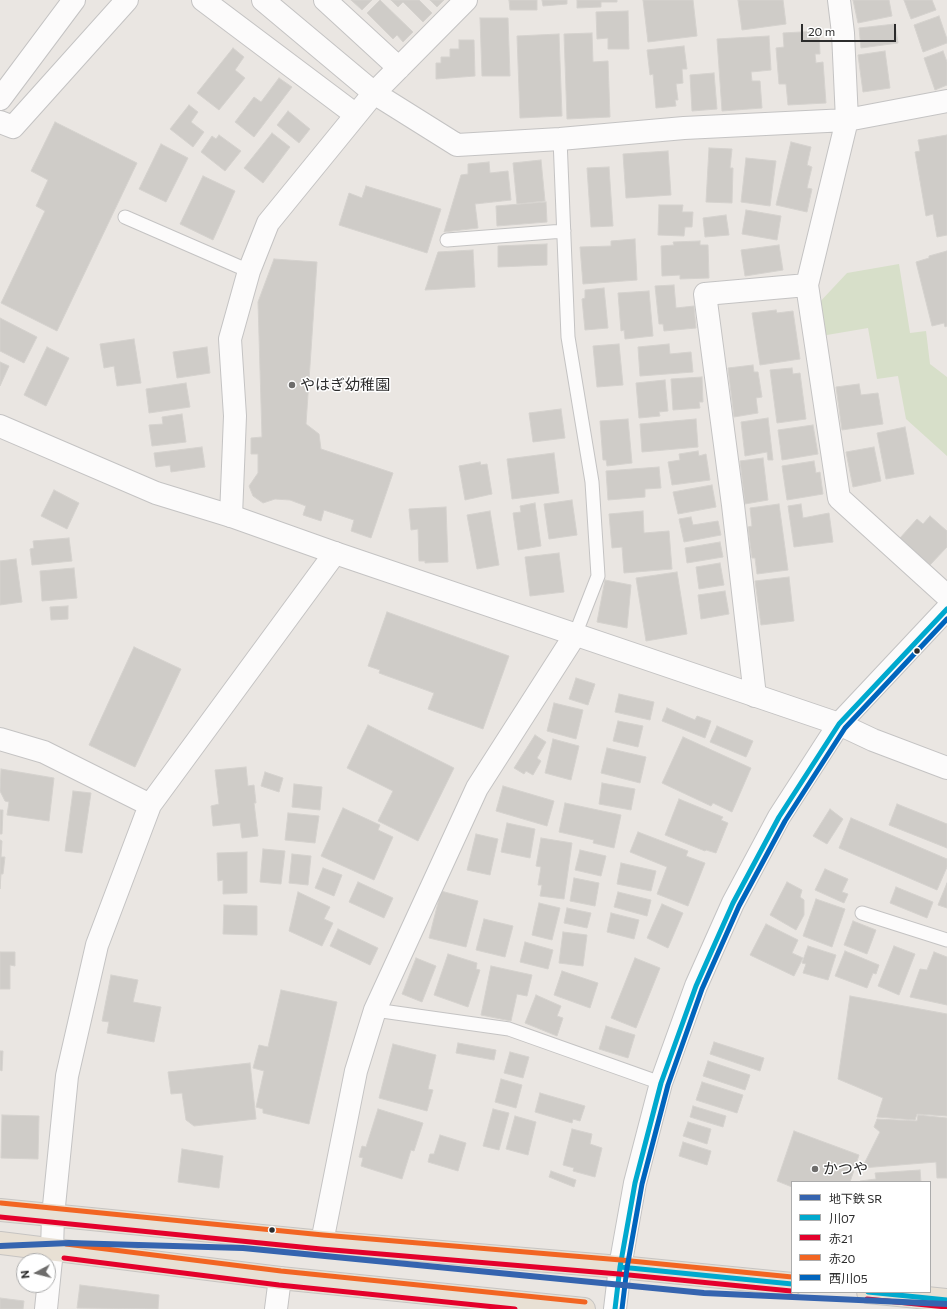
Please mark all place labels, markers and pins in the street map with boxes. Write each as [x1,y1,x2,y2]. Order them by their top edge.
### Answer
place label: やはぎ幼稚園 [300,376,390,394]
marker: やはぎ幼稚園 [287,380,297,390]
unlabelled marker [912,646,922,656]
place label: かつや [823,1160,868,1178]
marker: かつや [810,1164,820,1174]
unlabelled marker [267,1225,277,1235]

